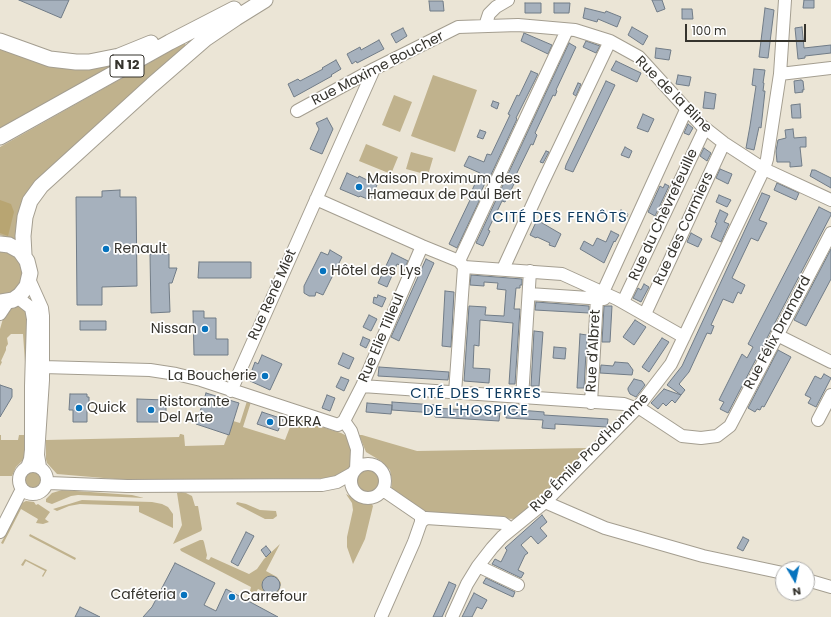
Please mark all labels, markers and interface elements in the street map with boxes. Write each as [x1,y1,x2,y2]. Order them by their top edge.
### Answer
scale bar [687,16,808,42]
text: 100 m [692,22,726,39]
street label: Rue Maxime Boucher [309,28,447,110]
street label: Rue de la Bline [631,53,715,137]
road number: N 12 [110,55,144,77]
street label: Rue du Chèvrefeuille [626,146,702,284]
street label: Rue des Cormiers [650,170,718,288]
place label: Maison Proximum des Hameaux de Paul Bert [367,171,521,204]
marker: Maison Proximum des Hameaux de Paul Bert [354,182,364,192]
district label: CITÉ DES FENÔTS [492,209,628,227]
place label: Renault [114,241,167,257]
marker: Renault [101,244,111,254]
street label: Rue René Miet [245,247,301,343]
place label: Hôtel des Lys [331,263,421,279]
marker: Hôtel des Lys [318,266,328,276]
street label: Rue Félix Dramard [741,273,815,393]
street label: Rue Elie Tilleul [356,291,408,385]
street label: Rue d'Albret [583,309,605,393]
place label: Nissan [151,321,197,337]
marker: Nissan [200,324,210,334]
place label: La Boucherie [168,368,257,384]
marker: La Boucherie [260,371,270,381]
district label: CITÉ DES TERRES DE L'HOSPICE [410,385,542,420]
street label: Rue Émile Prod'Homme [527,390,653,516]
place label: Ristorante Del Arte [159,394,230,426]
place label: Quick [87,400,126,416]
marker: Quick [74,403,84,413]
marker: Ristorante Del Arte [146,405,156,415]
place label: DEKRA [278,414,321,430]
marker: DEKRA [265,417,275,427]
north arrow [775,561,815,601]
text: N [791,583,802,600]
place label: Caféteria [111,587,176,603]
place label: Carrefour [240,589,307,605]
marker: Caféteria [179,590,189,600]
marker: Carrefour [227,592,237,602]

